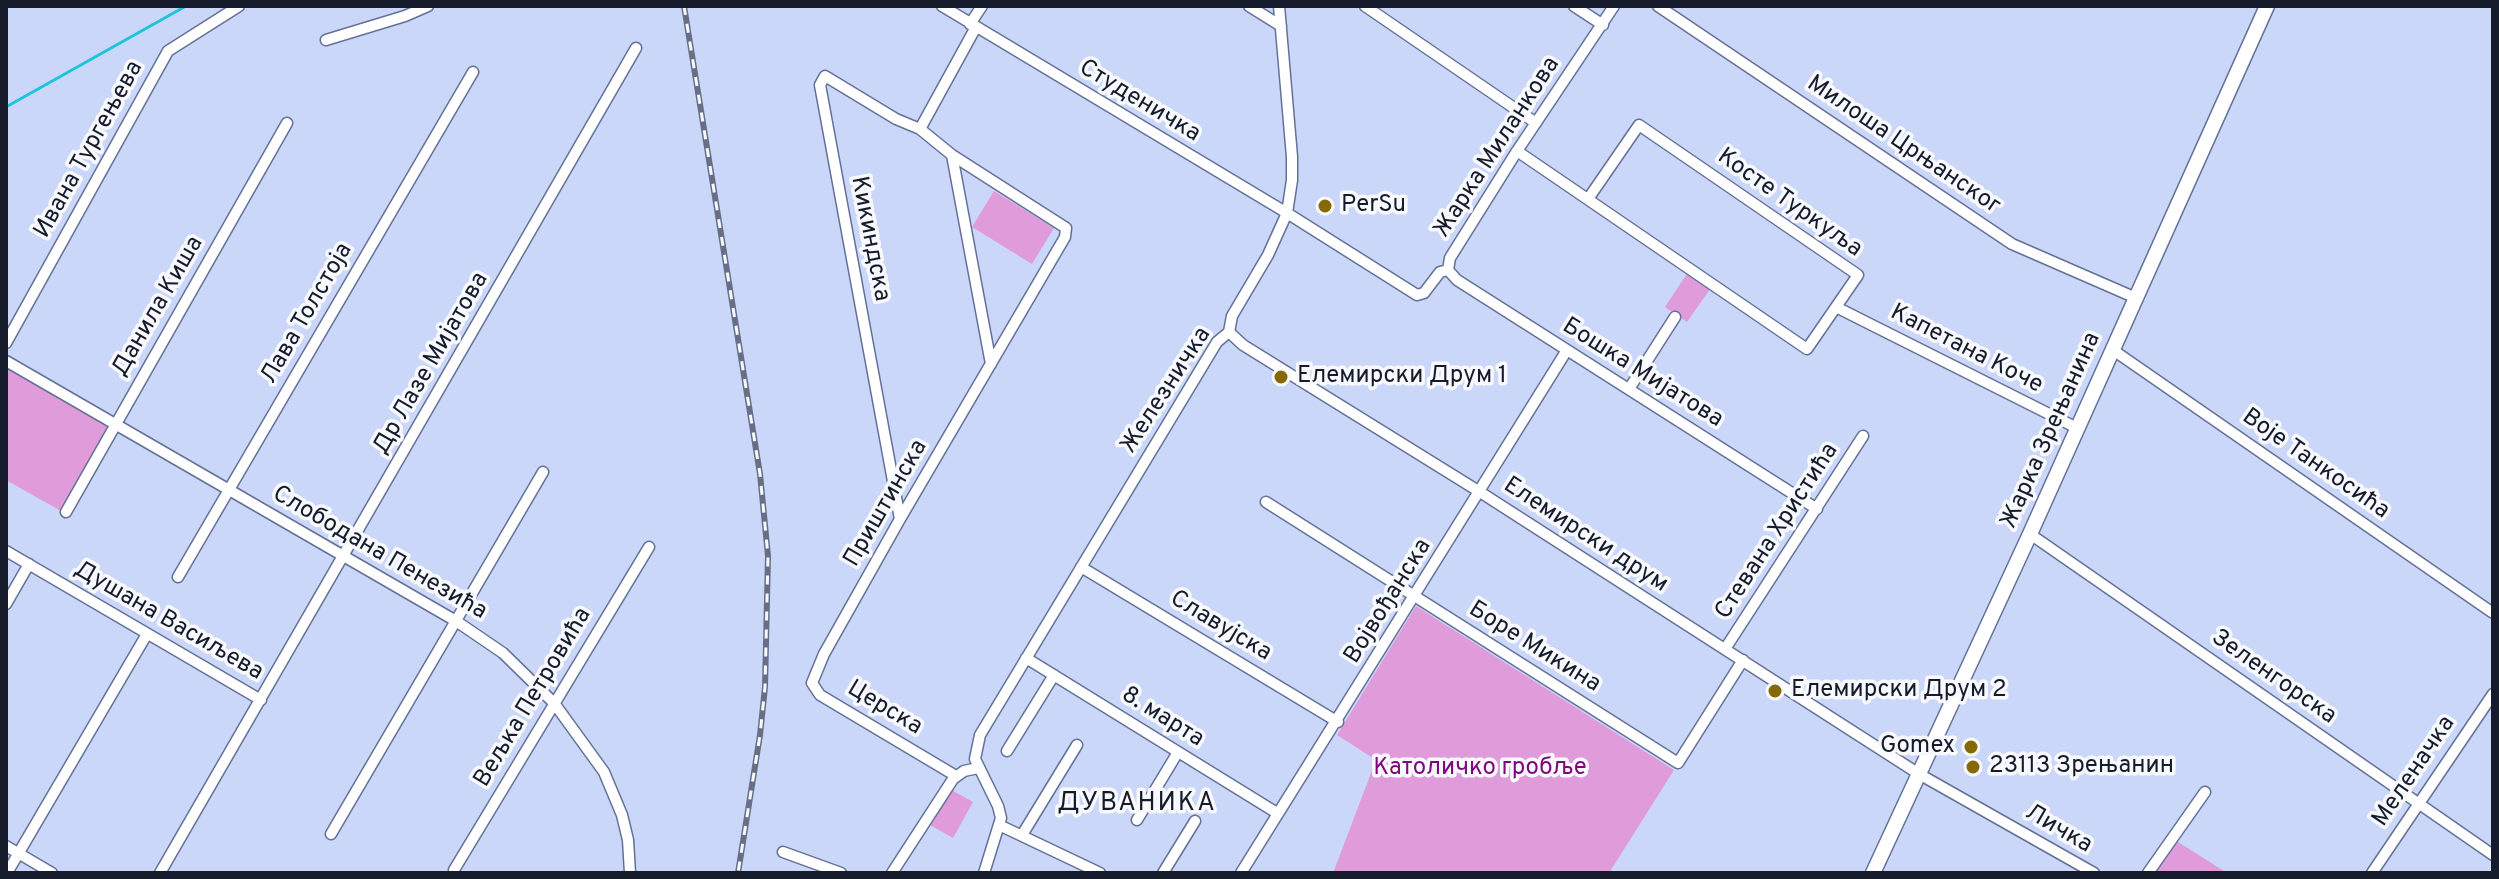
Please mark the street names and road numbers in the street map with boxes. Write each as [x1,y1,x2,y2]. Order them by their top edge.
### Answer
street label: Жарка Миланкова [1429,52,1567,244]
street label: Студеничка [1073,54,1205,150]
street label: Ивана Тургењева [29,56,151,244]
street label: Милоша Црњанског [1801,70,2005,222]
street label: Косте Туркуља [1711,143,1867,265]
street label: Кикиндска [843,174,895,304]
street label: Данила Киша [107,232,211,382]
street label: Лава Толстоја [256,238,360,390]
street label: Др Лазе Мијатова [368,268,496,460]
street label: Капетана Коче [1885,299,2047,401]
street label: Бошка Мијатова [1556,313,1728,435]
street label: Железничка [1116,323,1218,459]
street label: Жарка Зрењанина [1996,329,2108,533]
street label: Воје Танкосића [2236,403,2394,527]
street label: Приштинска [839,435,935,573]
street label: Стевана Христића [1710,438,1846,626]
street label: Елемирски друм [1497,472,1673,600]
street label: Слободана Пенезића [267,481,491,627]
street label: Војвођанска [1339,534,1439,670]
street label: Душана Васиљева [68,556,268,688]
street label: Славујска [1164,585,1276,669]
street label: Боре Микина [1463,596,1605,700]
street label: Вељка Петровића [469,603,599,793]
street label: Зеленгорска [2205,624,2341,732]
street label: Церска [841,675,927,743]
street label: 8. марта [1115,681,1209,755]
street label: Меленачка [2367,711,2463,833]
street label: Личка [2019,799,2097,861]

